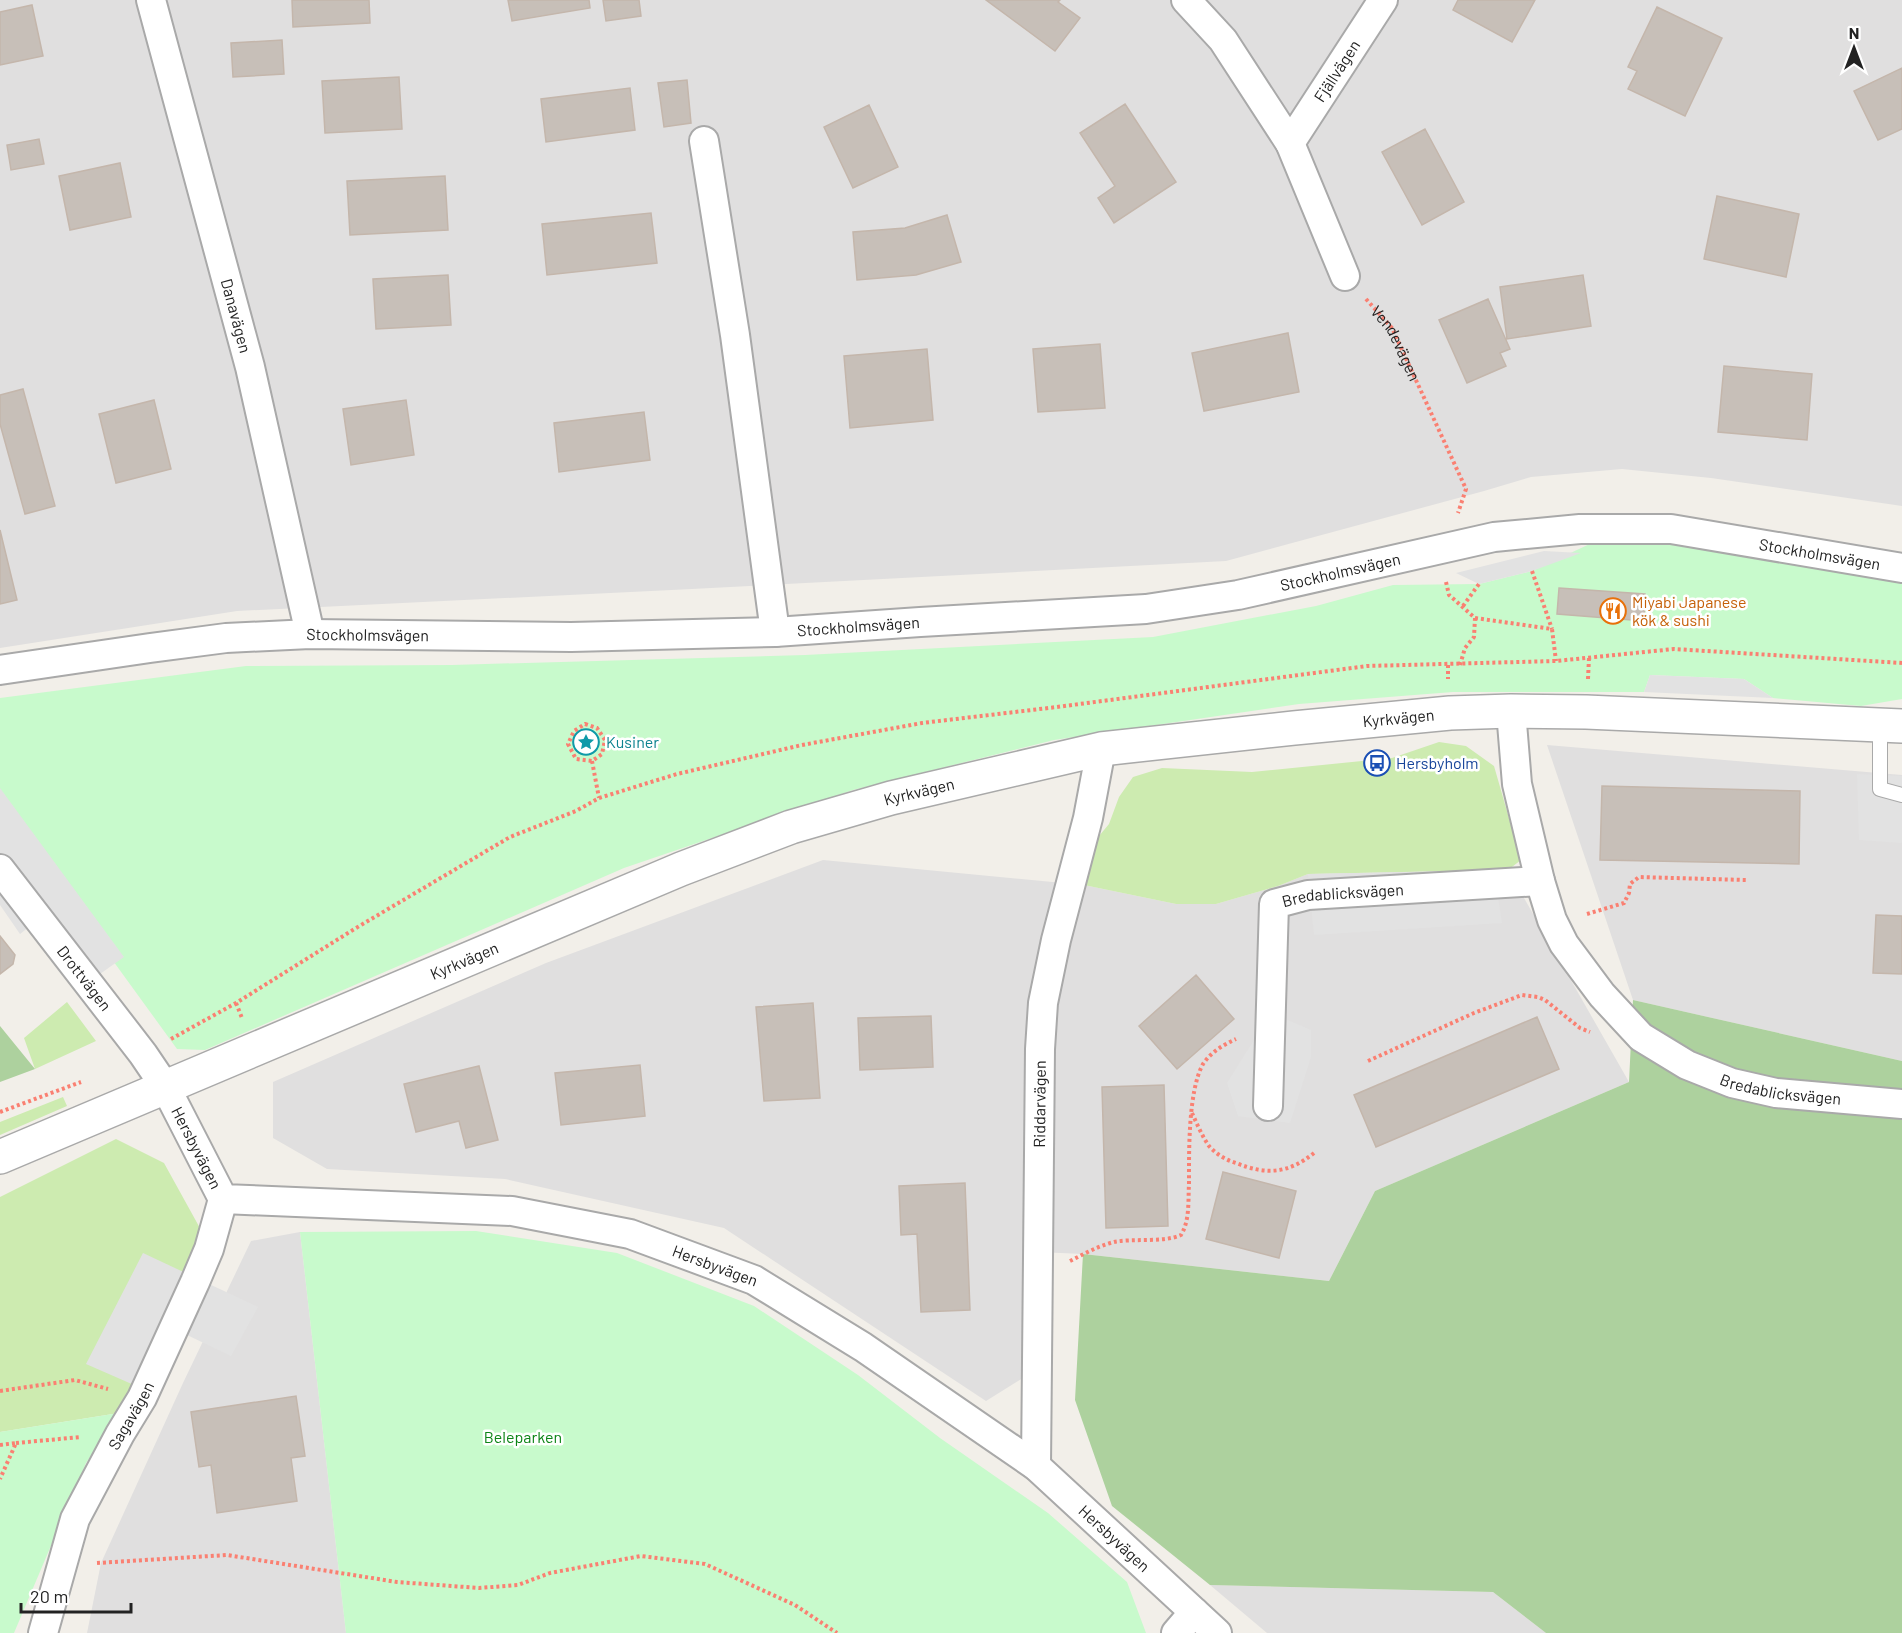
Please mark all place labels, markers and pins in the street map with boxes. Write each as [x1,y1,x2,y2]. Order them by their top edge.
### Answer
place label: Miyabi Japanese kök & sushi [1632,592,1746,629]
restaurant icon: Miyabi Japanese kök & sushi [1598,596,1628,626]
place icon: Kusiner [571,727,601,757]
place label: Kusiner [606,732,659,751]
bus stop icon: Hersbyholm [1362,748,1392,778]
place label: Hersbyholm [1396,753,1479,772]

